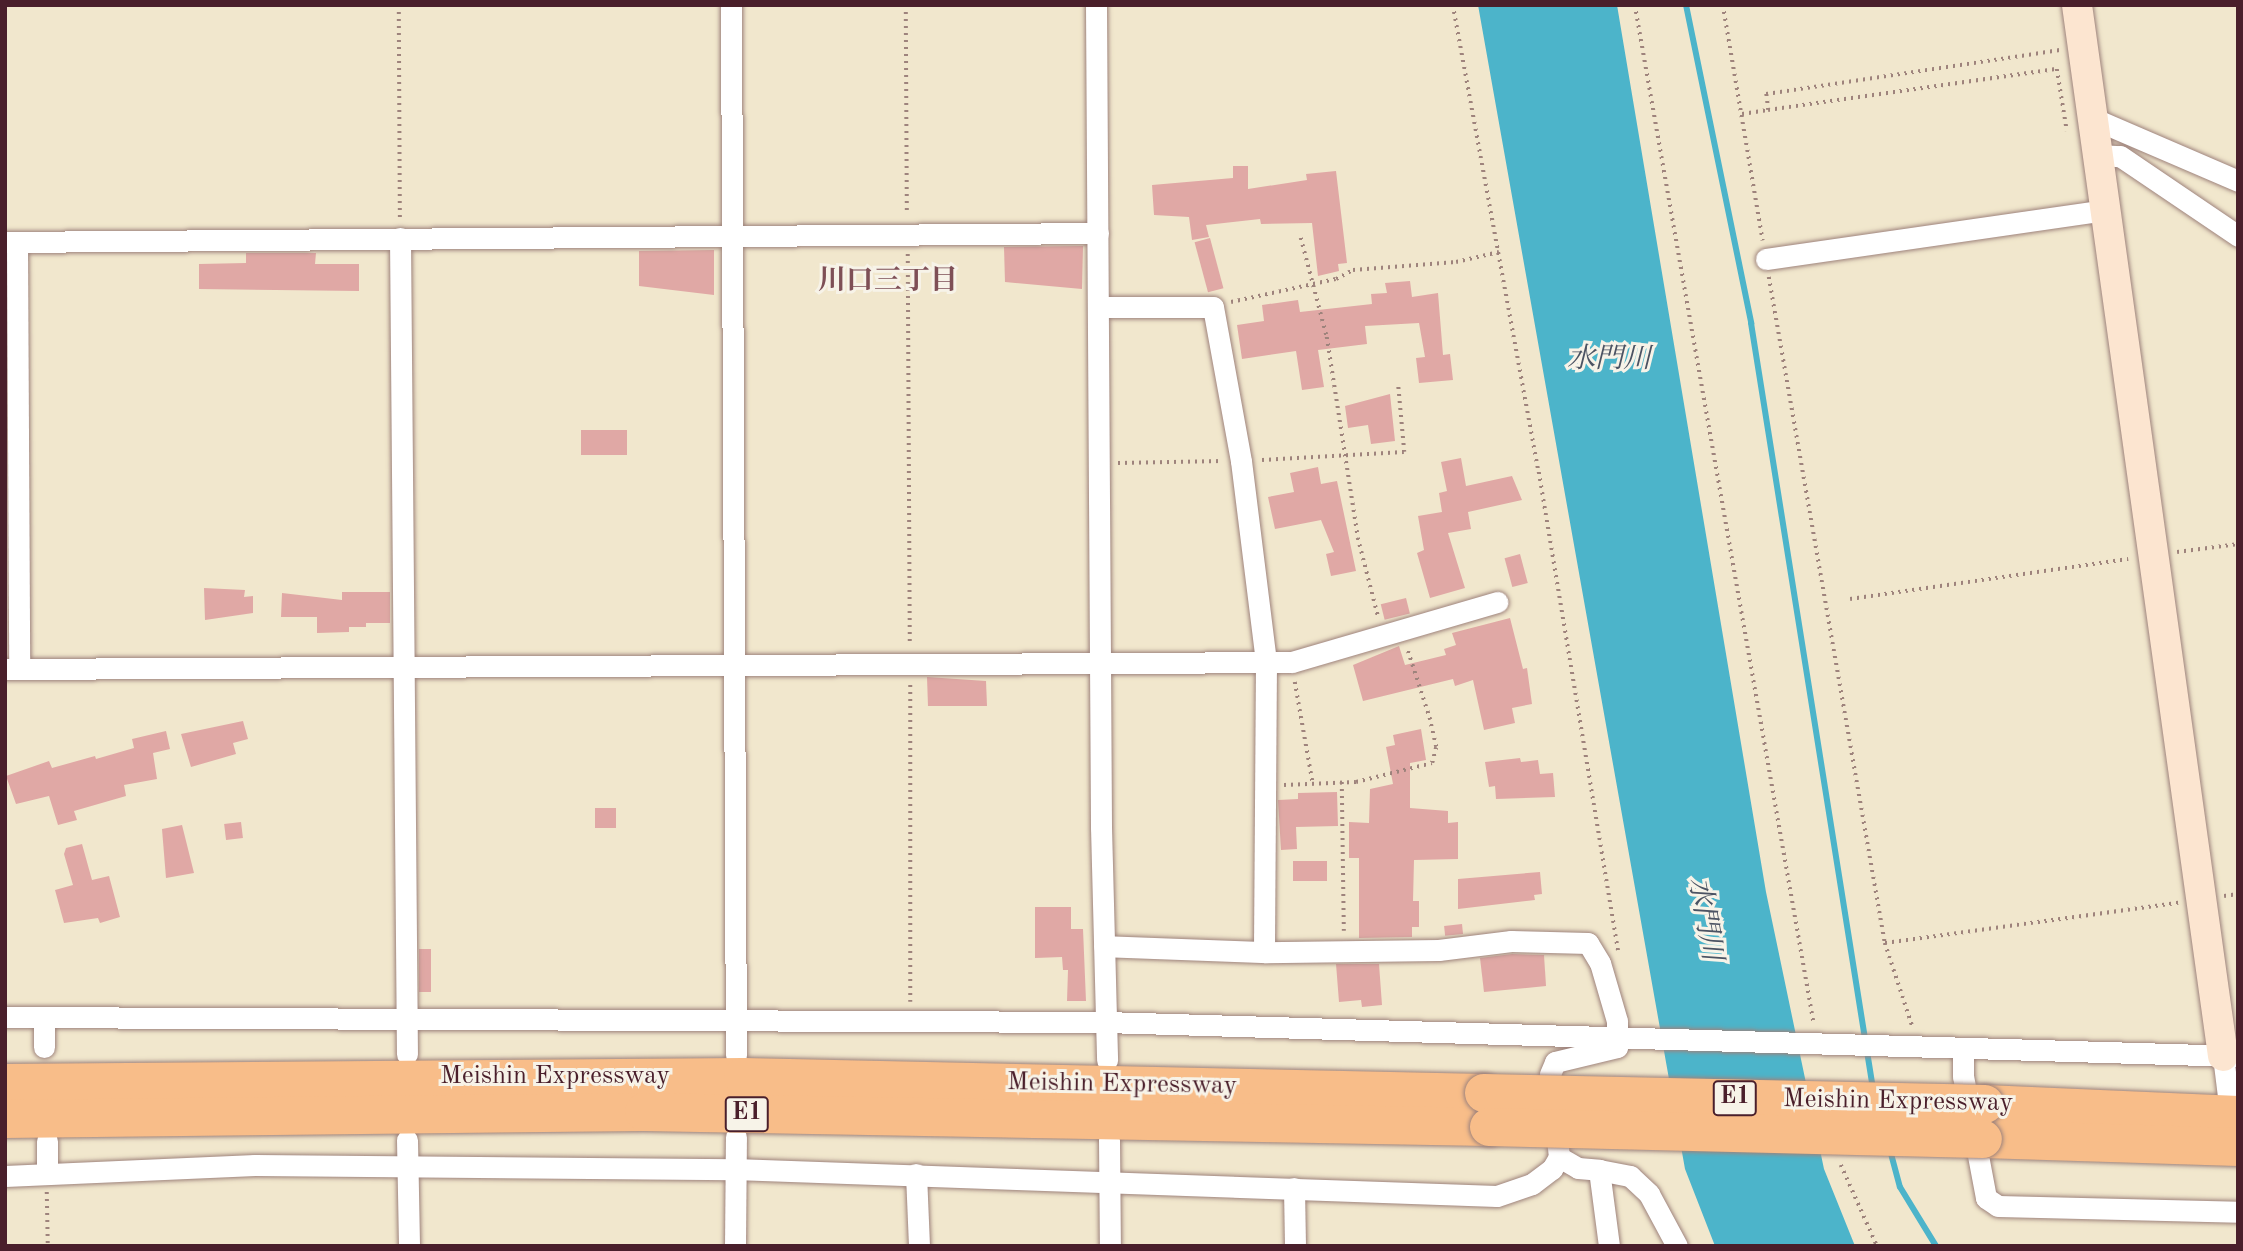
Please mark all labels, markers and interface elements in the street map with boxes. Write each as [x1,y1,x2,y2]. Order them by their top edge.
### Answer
district label: 川口三丁目 [818,265,958,299]
water label: 水門川 [1567,343,1651,377]
water label: 水門川 [1680,875,1728,963]
street label: Meishin Expressway [440,1061,670,1093]
street label: Meishin Expressway [1007,1067,1237,1103]
road number: E1 [1712,1078,1758,1118]
street label: Meishin Expressway [1783,1084,2013,1120]
road number: E1 [724,1094,770,1134]

